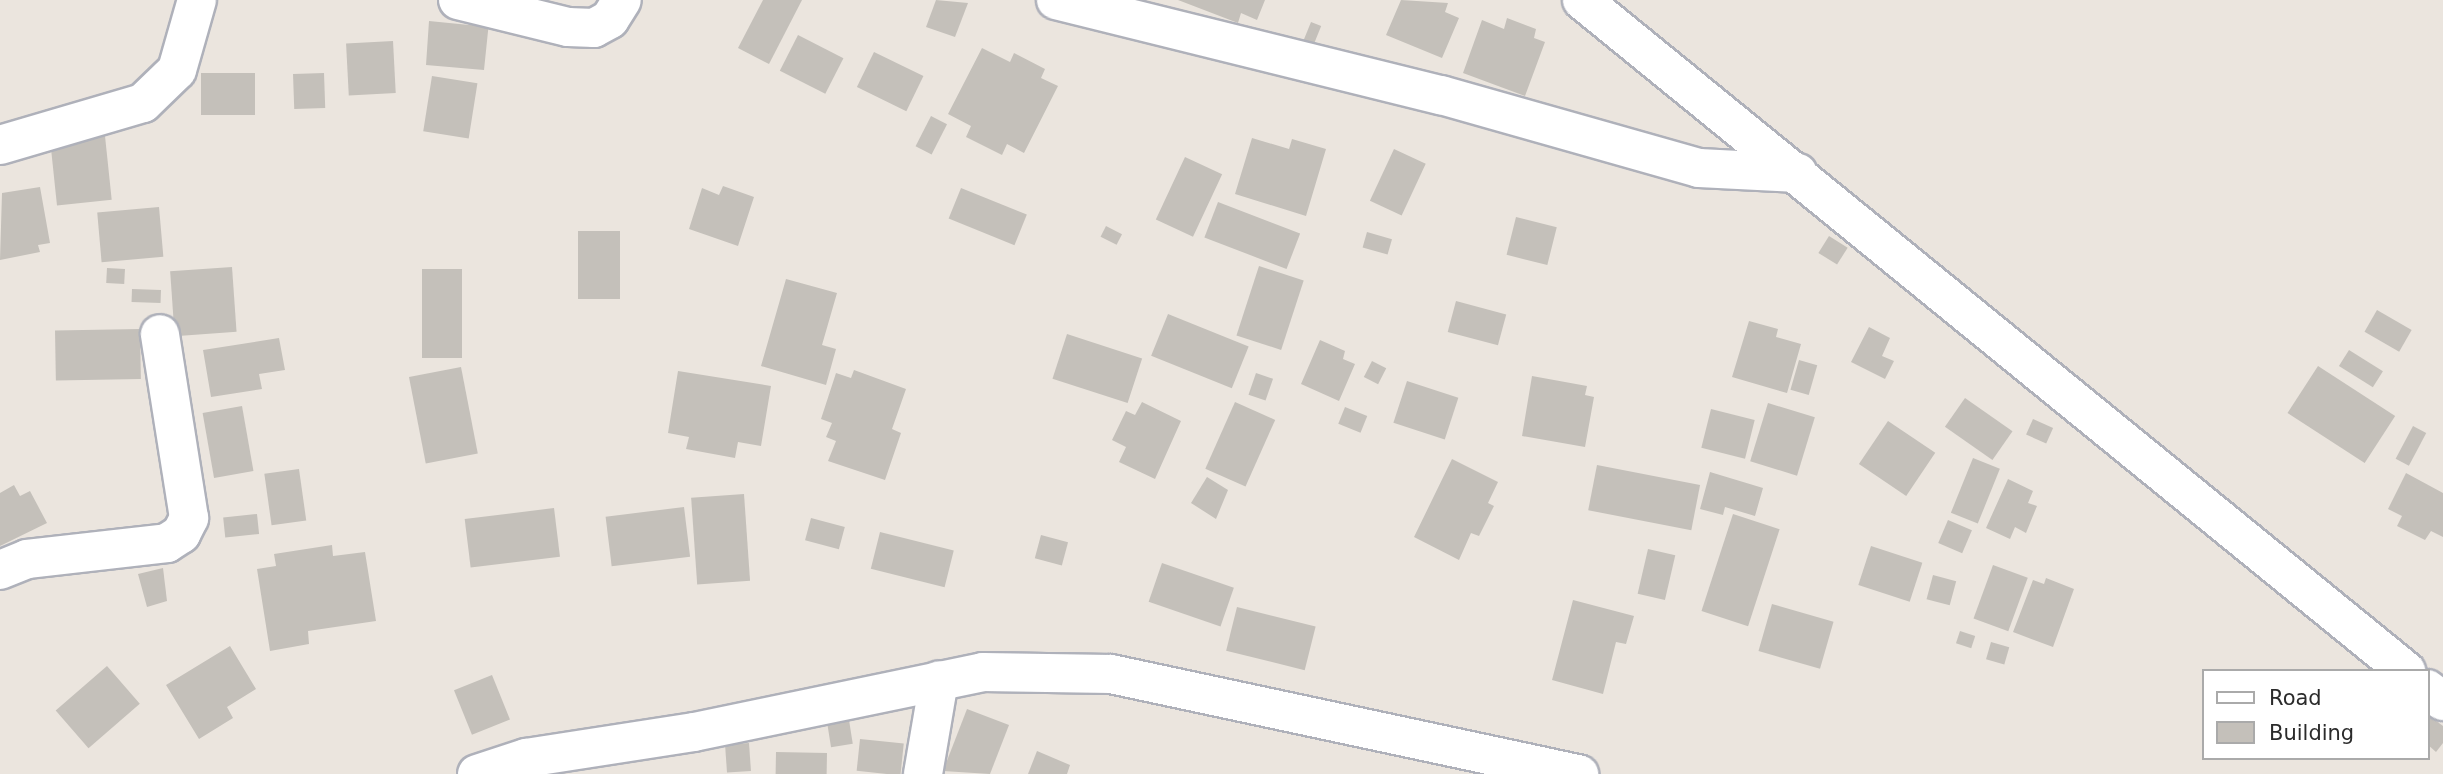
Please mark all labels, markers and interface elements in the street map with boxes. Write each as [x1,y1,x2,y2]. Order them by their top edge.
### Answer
legend [2202,669,2429,760]
text: Road [2269,686,2322,710]
text: Building [2269,721,2354,745]

